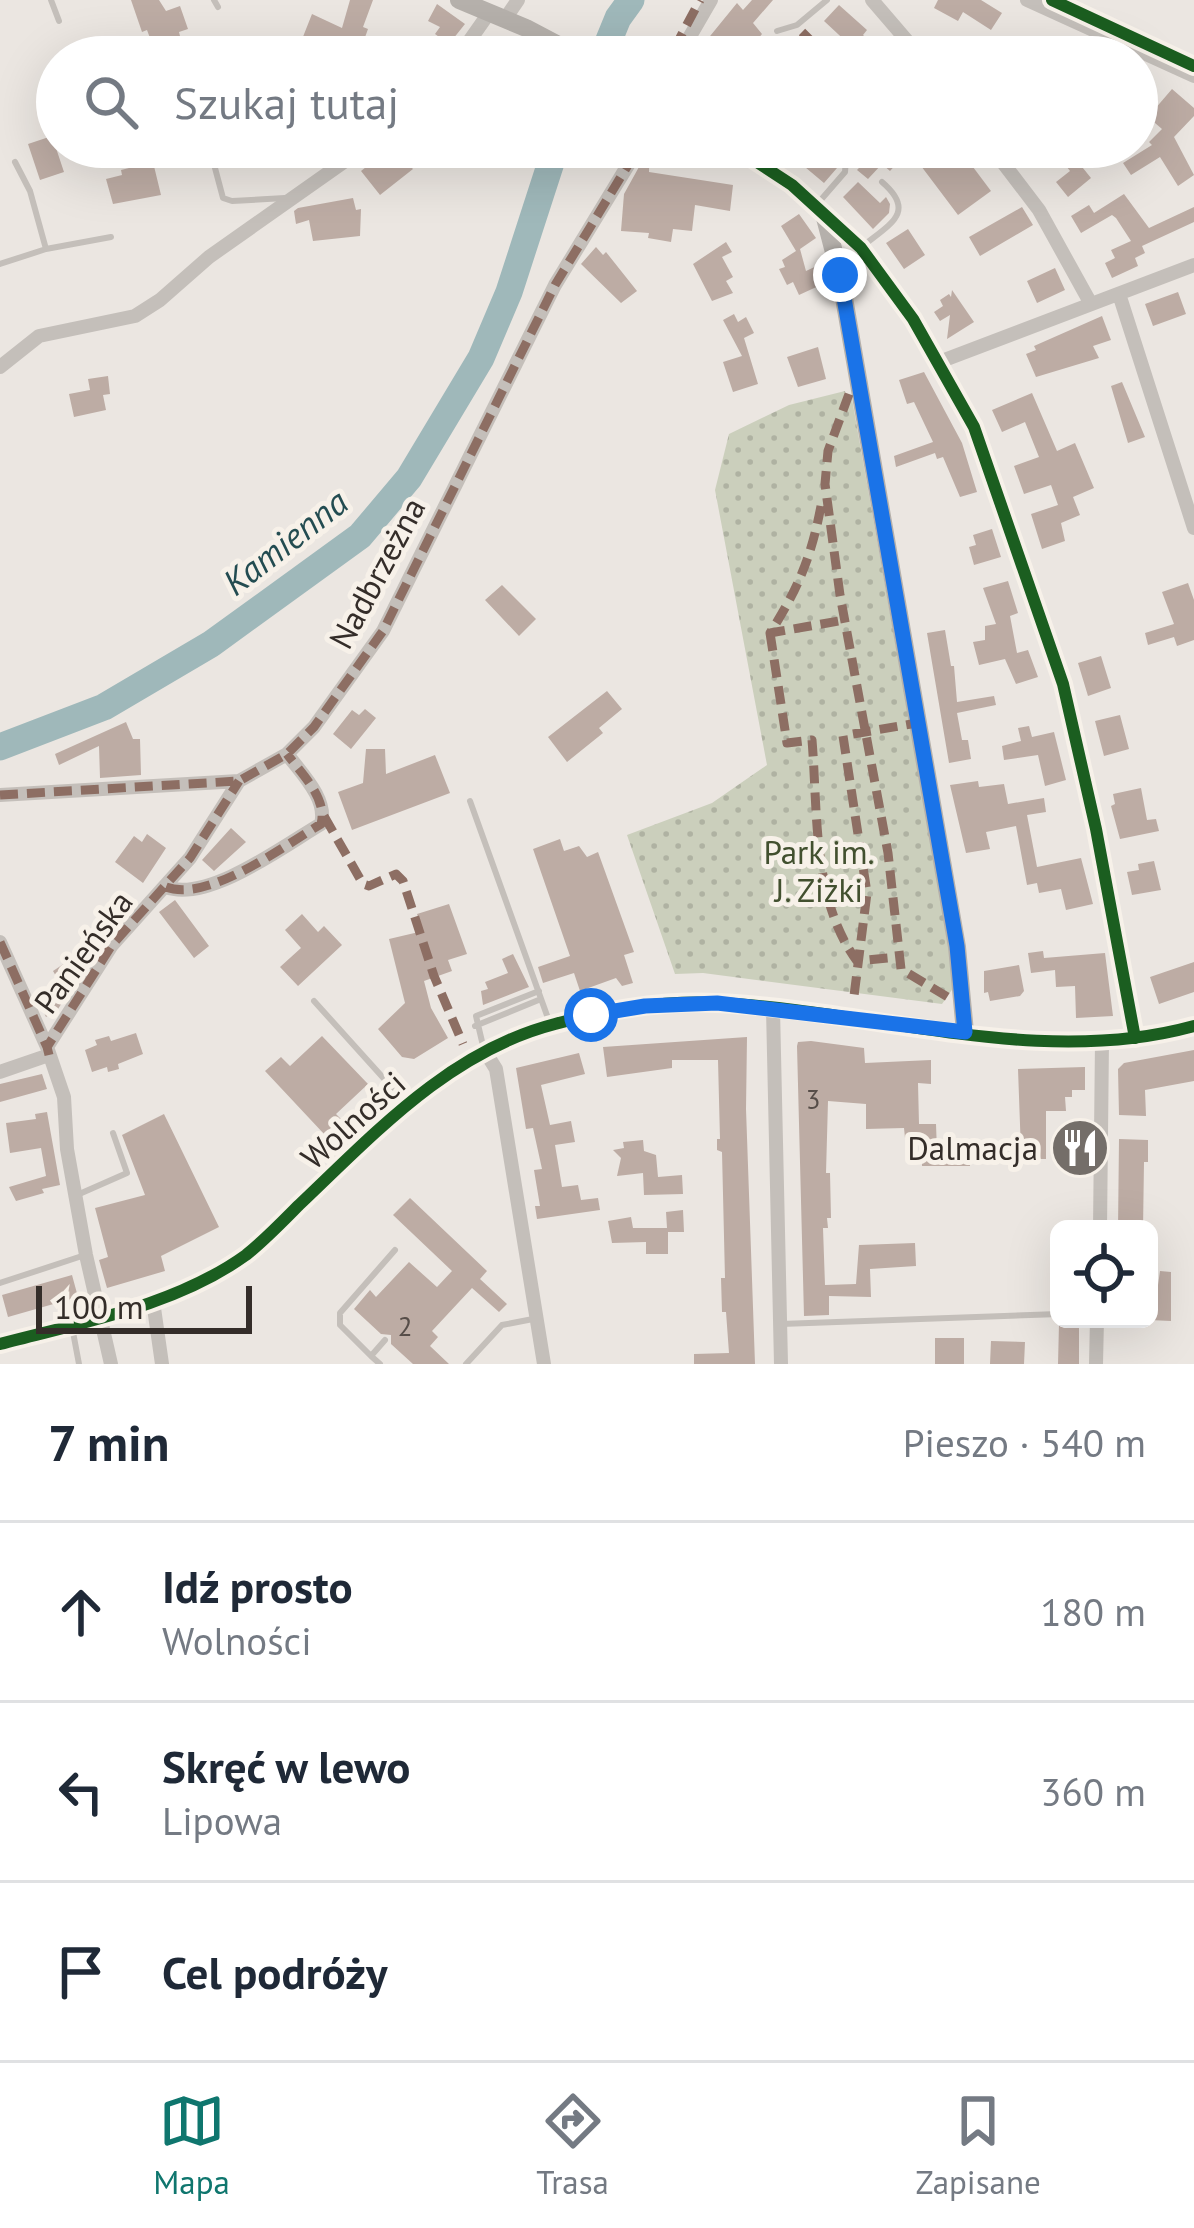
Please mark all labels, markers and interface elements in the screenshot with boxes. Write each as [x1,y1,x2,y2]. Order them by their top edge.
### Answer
search box [36,36,1158,168]
icon: search [78,69,144,135]
text: Szukaj tutaj [174,73,399,131]
route end [813,248,867,302]
water label: Kamienna [213,478,357,605]
street label: Nadbrzeżna [319,490,434,656]
park label: Park im. J. Ziżki [763,830,875,911]
street label: Panieńska [24,882,142,1022]
route start [564,988,618,1042]
street label: Wolności [291,1061,414,1178]
house number: 3 [806,1082,820,1116]
restaurant icon: Dalmacja [1049,1117,1111,1179]
place label: Dalmacja [907,1126,1038,1169]
map controls [1050,1220,1158,1328]
button: locate [1050,1220,1158,1328]
scale bar [36,1280,252,1333]
text: 100 m [54,1285,144,1328]
house number: 2 [398,1309,412,1343]
text: 7 min [48,1409,170,1475]
text: Pieszo · 540 m [903,1417,1146,1468]
text: Idź prosto [162,1557,353,1615]
icon: ahead [48,1579,114,1645]
text: 180 m [1040,1586,1146,1637]
text: Wolności [162,1615,312,1666]
text: Skręć w lewo [162,1737,410,1795]
icon: left [48,1759,114,1825]
text: 360 m [1040,1766,1146,1817]
text: Lipowa [162,1795,282,1846]
icon: arrive [48,1939,114,2005]
text: Cel podróży [162,1943,387,2001]
tab: Mapa [153,2088,230,2203]
tab: Trasa [536,2088,609,2203]
tab: Zapisane [915,2088,1041,2203]

